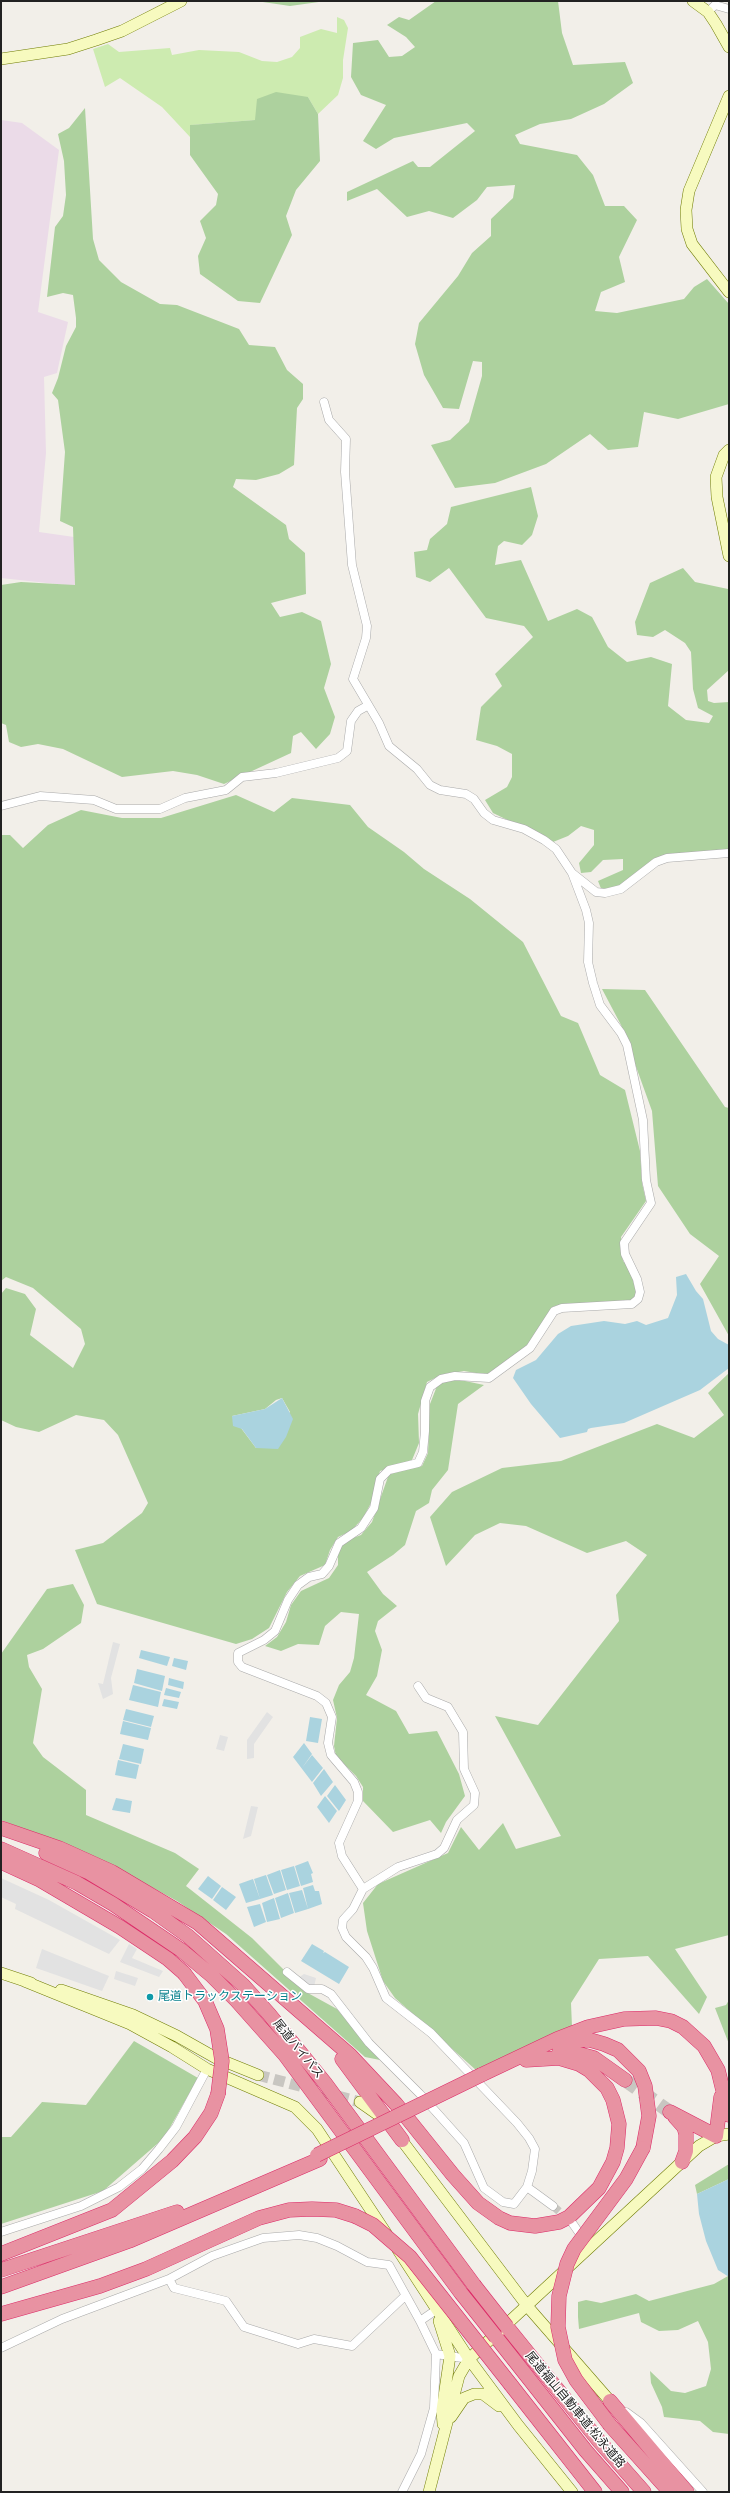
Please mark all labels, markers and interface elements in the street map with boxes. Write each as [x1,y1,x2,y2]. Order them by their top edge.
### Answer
place label: 尾道トラックステーション [158,1990,302,2004]
marker: 尾道トラックステーション [145,1992,155,2002]
street label: 尾道バイパス [270,2016,326,2082]
street label: 尾道福山自動車道;松永道路 [522,2349,628,2471]

